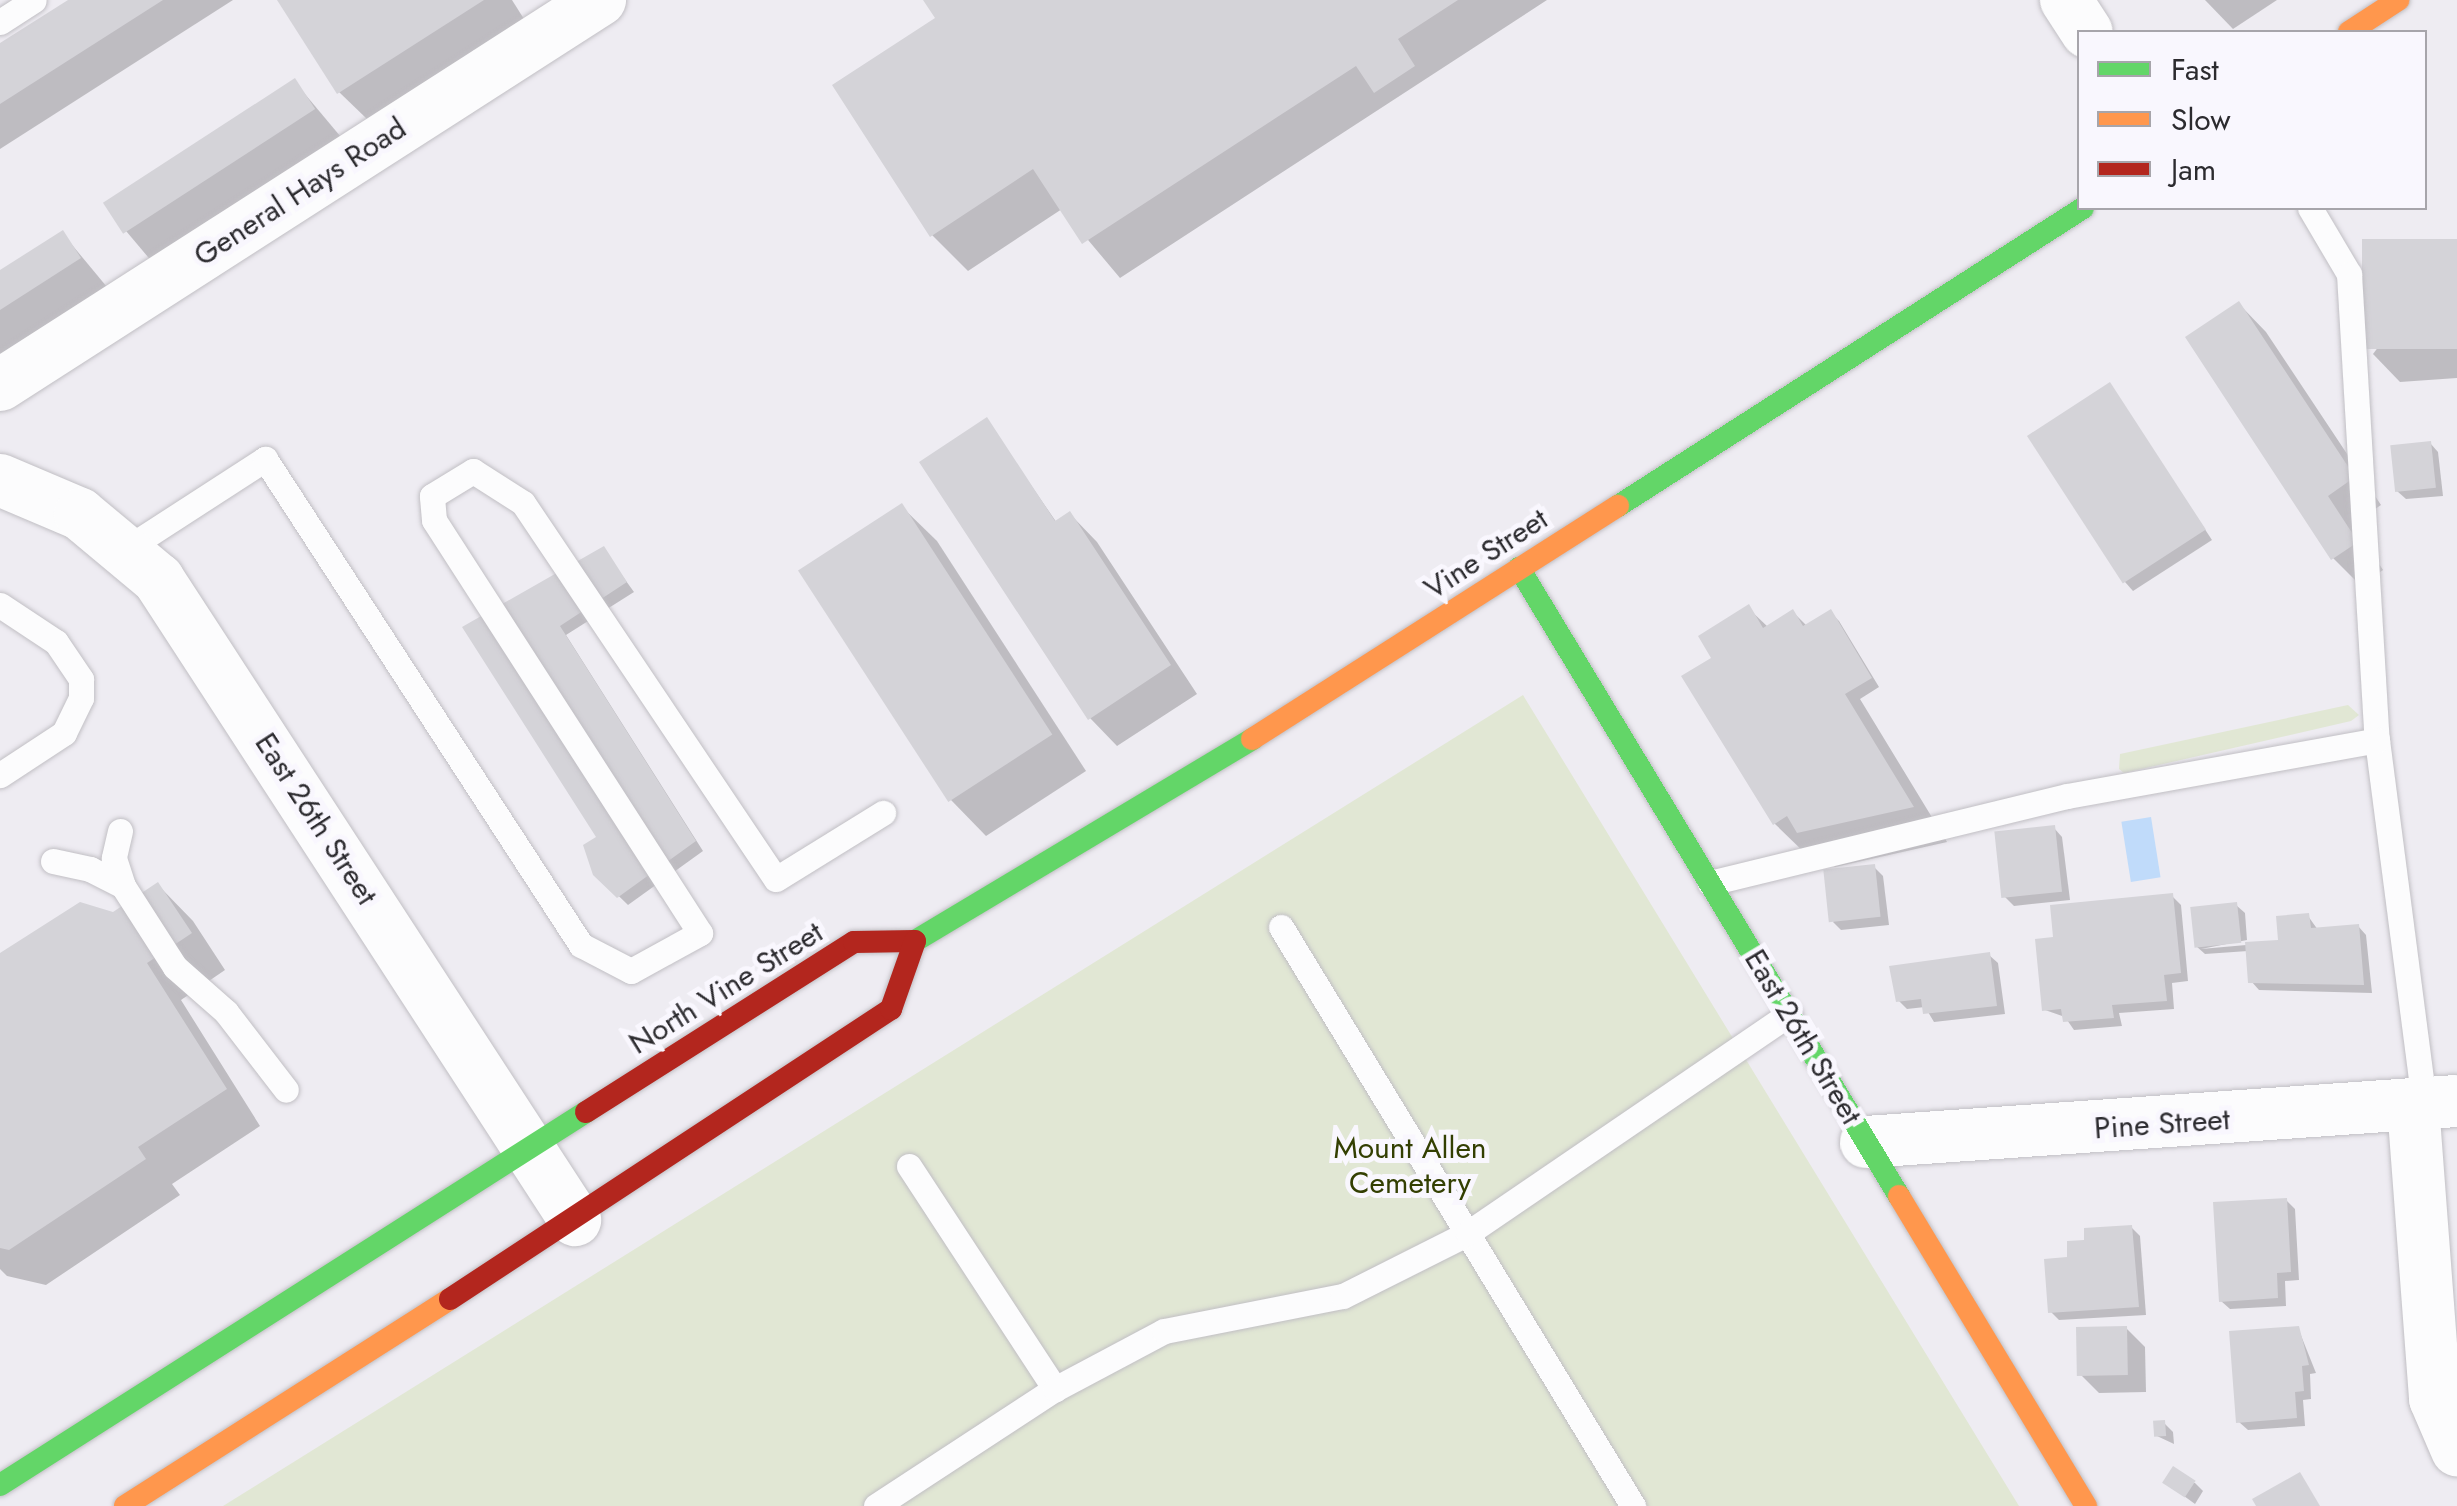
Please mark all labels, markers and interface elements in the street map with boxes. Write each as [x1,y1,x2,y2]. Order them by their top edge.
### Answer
legend [2077,30,2427,210]
text: Fast [2171,48,2219,91]
text: Slow [2171,98,2231,141]
street label: General Hays Road [187,110,413,274]
text: Jam [2171,148,2216,191]
street label: Vine Street [1418,501,1554,607]
street label: East 26th Street [247,727,385,911]
street label: North Vine Street [623,914,829,1062]
street label: East 26th Street [1737,943,1869,1131]
street label: Pine Street [2093,1101,2231,1147]
park label: Mount Allen Cemetery [1333,1130,1487,1200]

